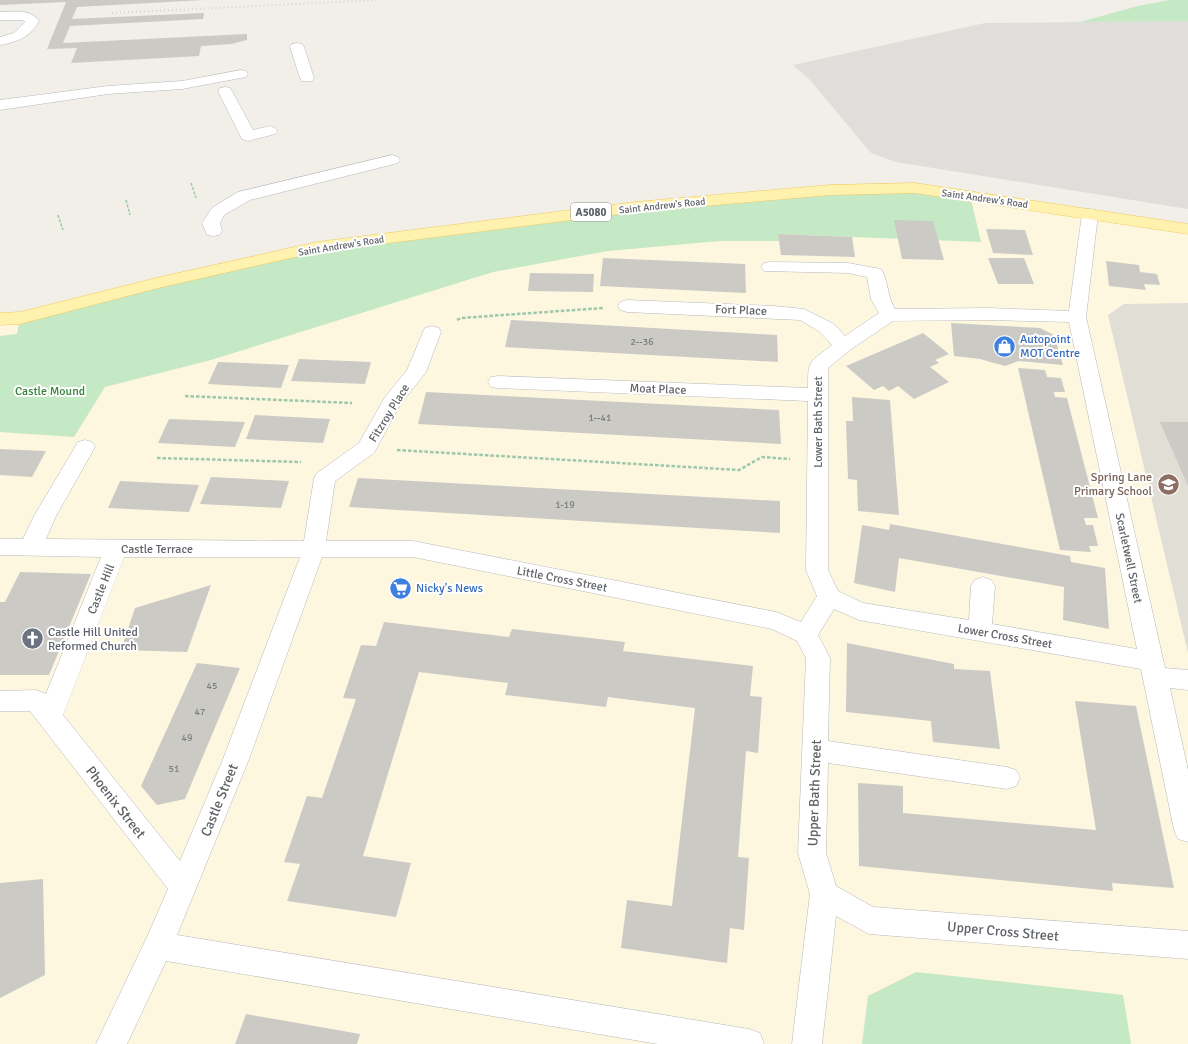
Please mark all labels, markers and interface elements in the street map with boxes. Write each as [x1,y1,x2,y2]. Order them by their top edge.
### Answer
street label: Saint Andrew's Road [941,187,1029,211]
street label: Saint Andrew's Road [618,195,706,217]
road number: A5080 [571,203,611,221]
street label: Saint Andrew's Road [297,233,385,259]
street label: Fort Place [715,302,767,319]
place label: Autopoint MOT Centre [1020,332,1080,361]
shop icon: Autopoint MOT Centre [992,333,1018,359]
house number: 2--36 [630,336,654,348]
street label: Lower Bath Street [811,376,826,468]
street label: Fitzroy Place [366,381,413,445]
street label: Moat Place [629,381,687,398]
park label: Castle Mound [15,384,85,399]
house number: 1--41 [589,412,611,424]
place label: Spring Lane Primary School [1074,470,1152,499]
school or university icon: Spring Lane Primary School [1155,471,1181,497]
house number: 1-19 [555,499,575,511]
street label: Scarletwell Street [1112,512,1145,605]
street label: Castle Terrace [121,542,193,557]
street label: Castle Hill [85,561,119,617]
street label: Little Cross Street [515,563,608,596]
supermarket icon: Nicky's News [388,575,414,601]
place label: Nicky's News [416,581,483,596]
street label: Lower Cross Street [956,621,1053,652]
place label: Castle Hill United Reformed Church [48,625,138,654]
church icon: Castle Hill United Reformed Church [19,626,45,652]
house number: 45 [207,680,217,692]
house number: 47 [195,706,205,718]
house number: 49 [182,732,192,744]
street label: Upper Bath Street [804,739,825,847]
street label: Castle Street [197,761,242,839]
street label: Phoenix Street [82,763,149,842]
house number: 51 [169,763,179,775]
street label: Upper Cross Street [946,918,1060,945]

